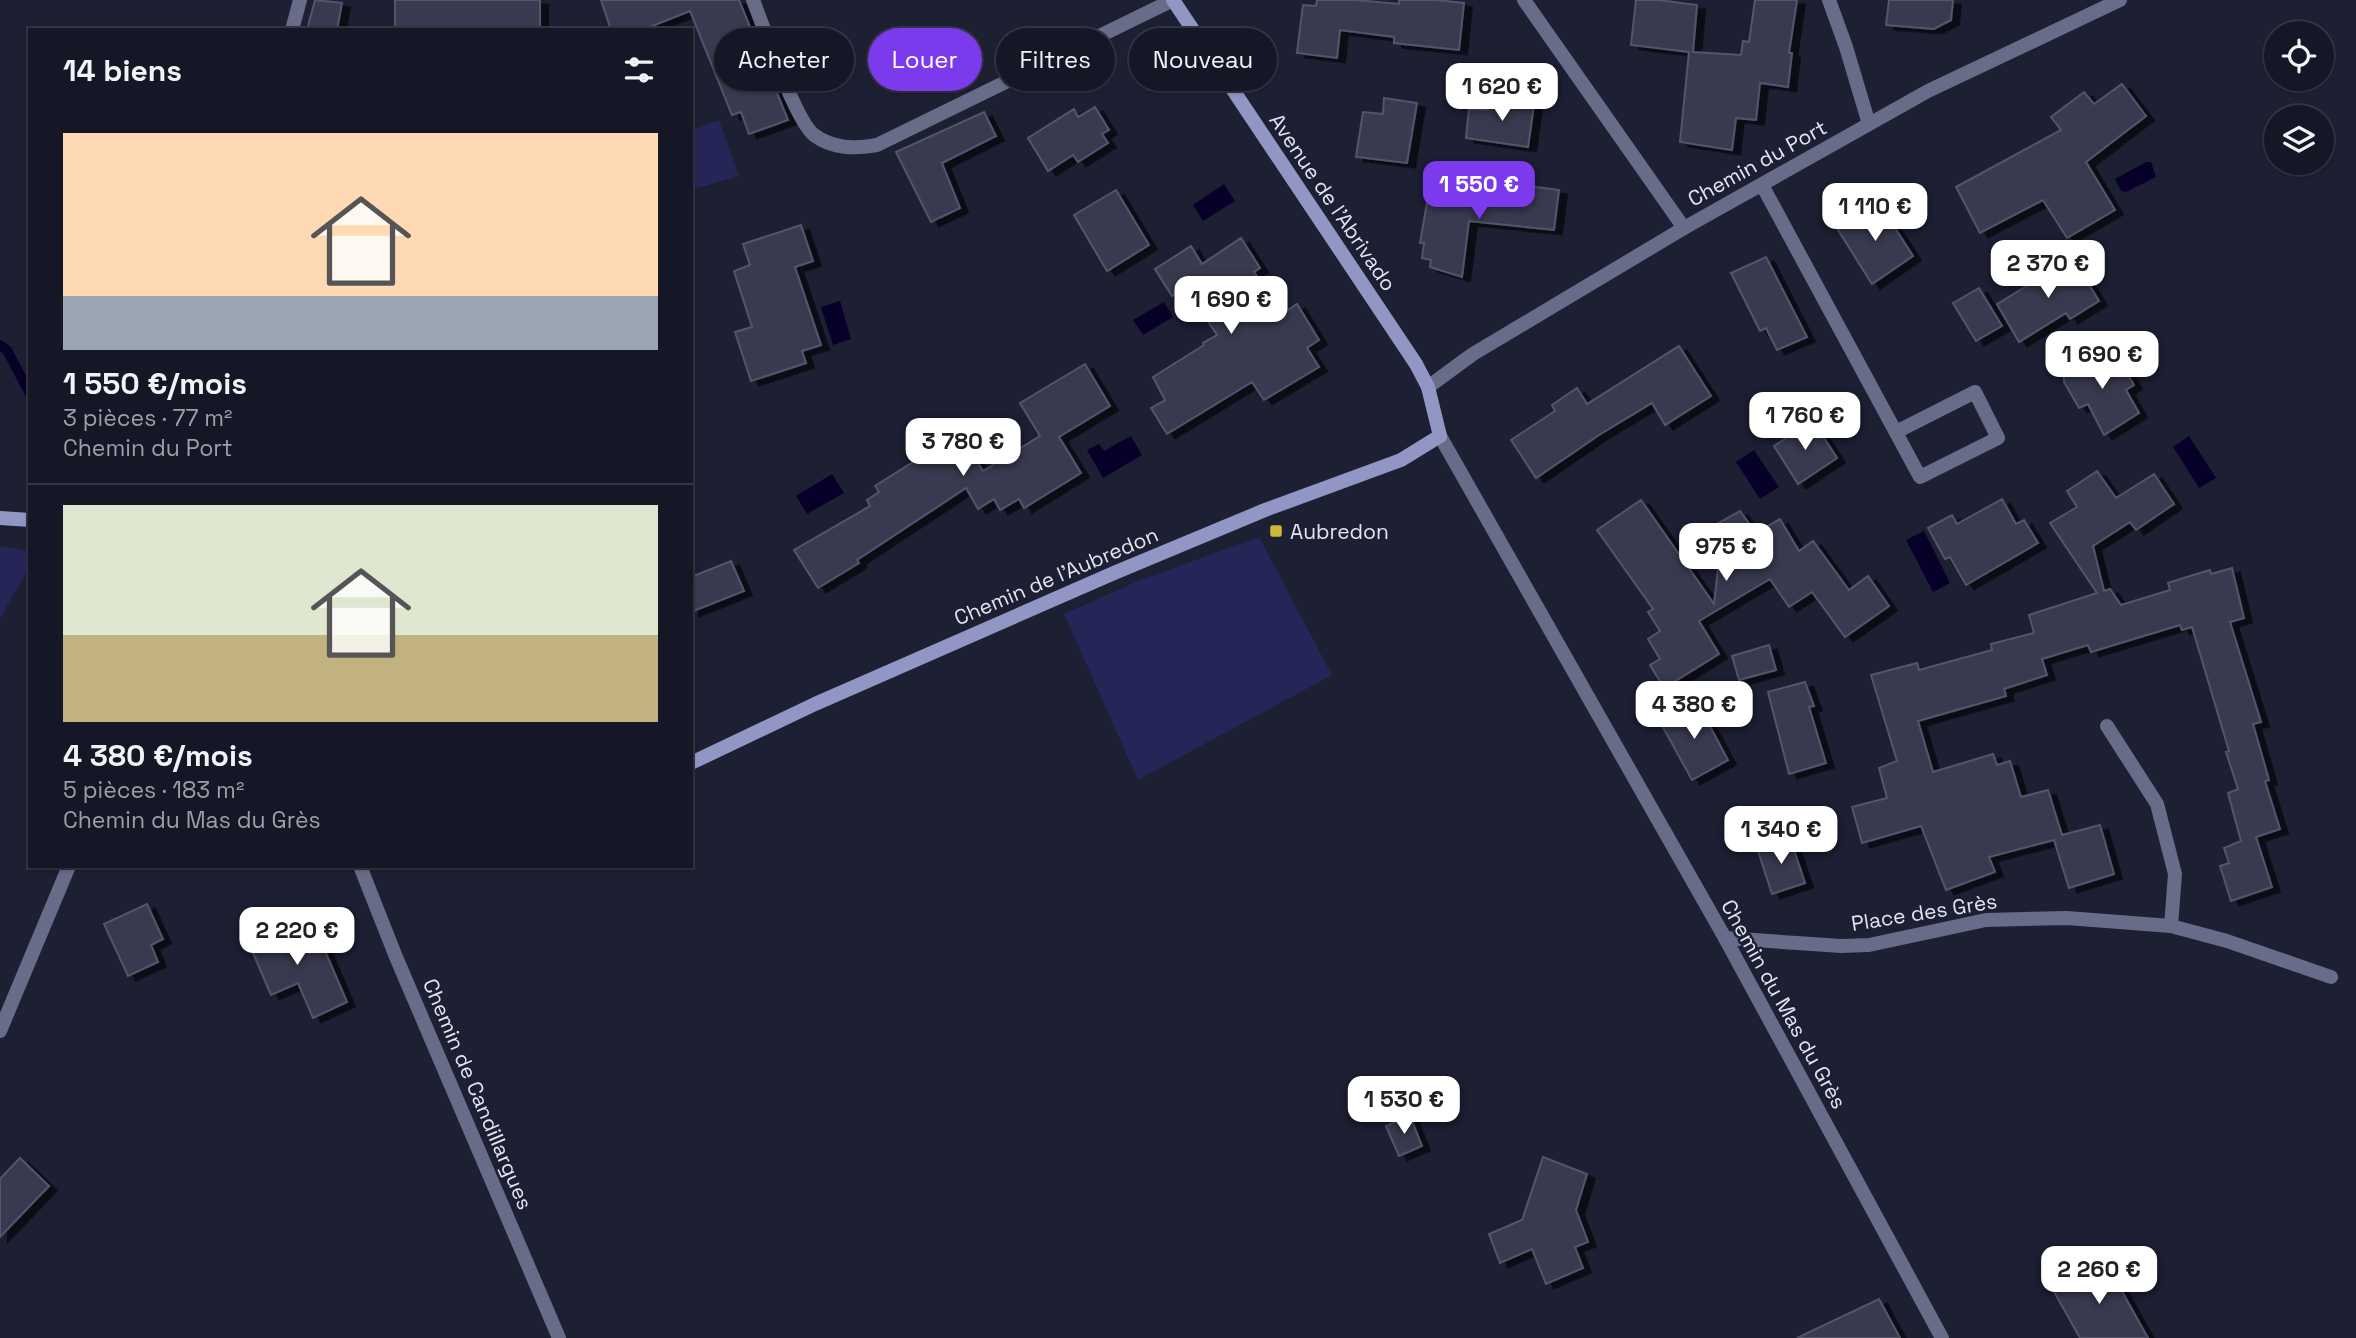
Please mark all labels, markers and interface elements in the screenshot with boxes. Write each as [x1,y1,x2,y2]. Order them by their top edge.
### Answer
map controls [2264,21,2334,175]
button: locate [2264,21,2334,91]
chip: Acheter [714,28,854,91]
chip: Louer [868,28,982,91]
chip: Filtres [996,28,1115,91]
chip: Nouveau [1129,28,1277,91]
text: 14 biens [63,51,182,90]
icon: filters [620,51,658,89]
pin: 1 620 € [1437,64,1567,123]
text: 1 620 € [1462,71,1542,101]
button: layers [2264,105,2334,175]
street label: Avenue de l'Abrivado [1263,108,1403,296]
street label: Chemin du Port [1683,114,1831,212]
pin: 1 550 € [1414,162,1544,221]
text: 1 550 € [1439,169,1519,199]
icon: home [298,178,424,304]
pin: 1 110 € [1810,184,1940,243]
text: 1 110 € [1838,191,1912,221]
pin: 2 370 € [1983,240,2113,300]
text: 2 370 € [2007,248,2089,278]
pin: 1 690 € [1166,276,1296,336]
text: 1 690 € [1190,284,1272,314]
pin: 1 690 € [2037,332,2167,391]
text: 1 690 € [2061,339,2143,369]
text: 1 550 €/mois [63,364,247,403]
pin: 1 760 € [1740,392,1870,452]
text: 1 760 € [1765,400,1845,430]
text: 3 pièces · 77 m² [63,403,233,433]
pin: 3 780 € [898,419,1028,478]
text: 3 780 € [922,426,1004,456]
text: Chemin du Port [63,433,233,463]
place label: Aubredon [1290,518,1389,545]
street label: Chemin de l'Aubredon [950,521,1162,631]
marker: Aubredon [1268,523,1284,539]
pin: 975 € [1677,524,1775,583]
text: 975 € [1695,531,1757,561]
icon: home [298,550,424,676]
pin: 4 380 € [1629,682,1759,741]
text: 4 380 € [1652,689,1736,719]
text: 4 380 €/mois [63,736,253,775]
text: 5 pièces · 183 m² [63,775,244,805]
text: Chemin du Mas du Grès [63,805,321,835]
pin: 1 340 € [1716,806,1846,866]
text: 1 340 € [1740,814,1822,844]
street label: Place des Grès [1849,887,1999,937]
street label: Chemin du Mas du Grès [1715,895,1853,1113]
pin: 2 220 € [232,908,362,967]
text: 2 220 € [255,915,339,945]
street label: Chemin de Candillargues [417,974,539,1214]
pin: 1 530 € [1339,1076,1469,1136]
text: 1 530 € [1364,1084,1444,1114]
pin: 2 260 € [2034,1246,2164,1306]
text: 2 260 € [2057,1254,2141,1284]

